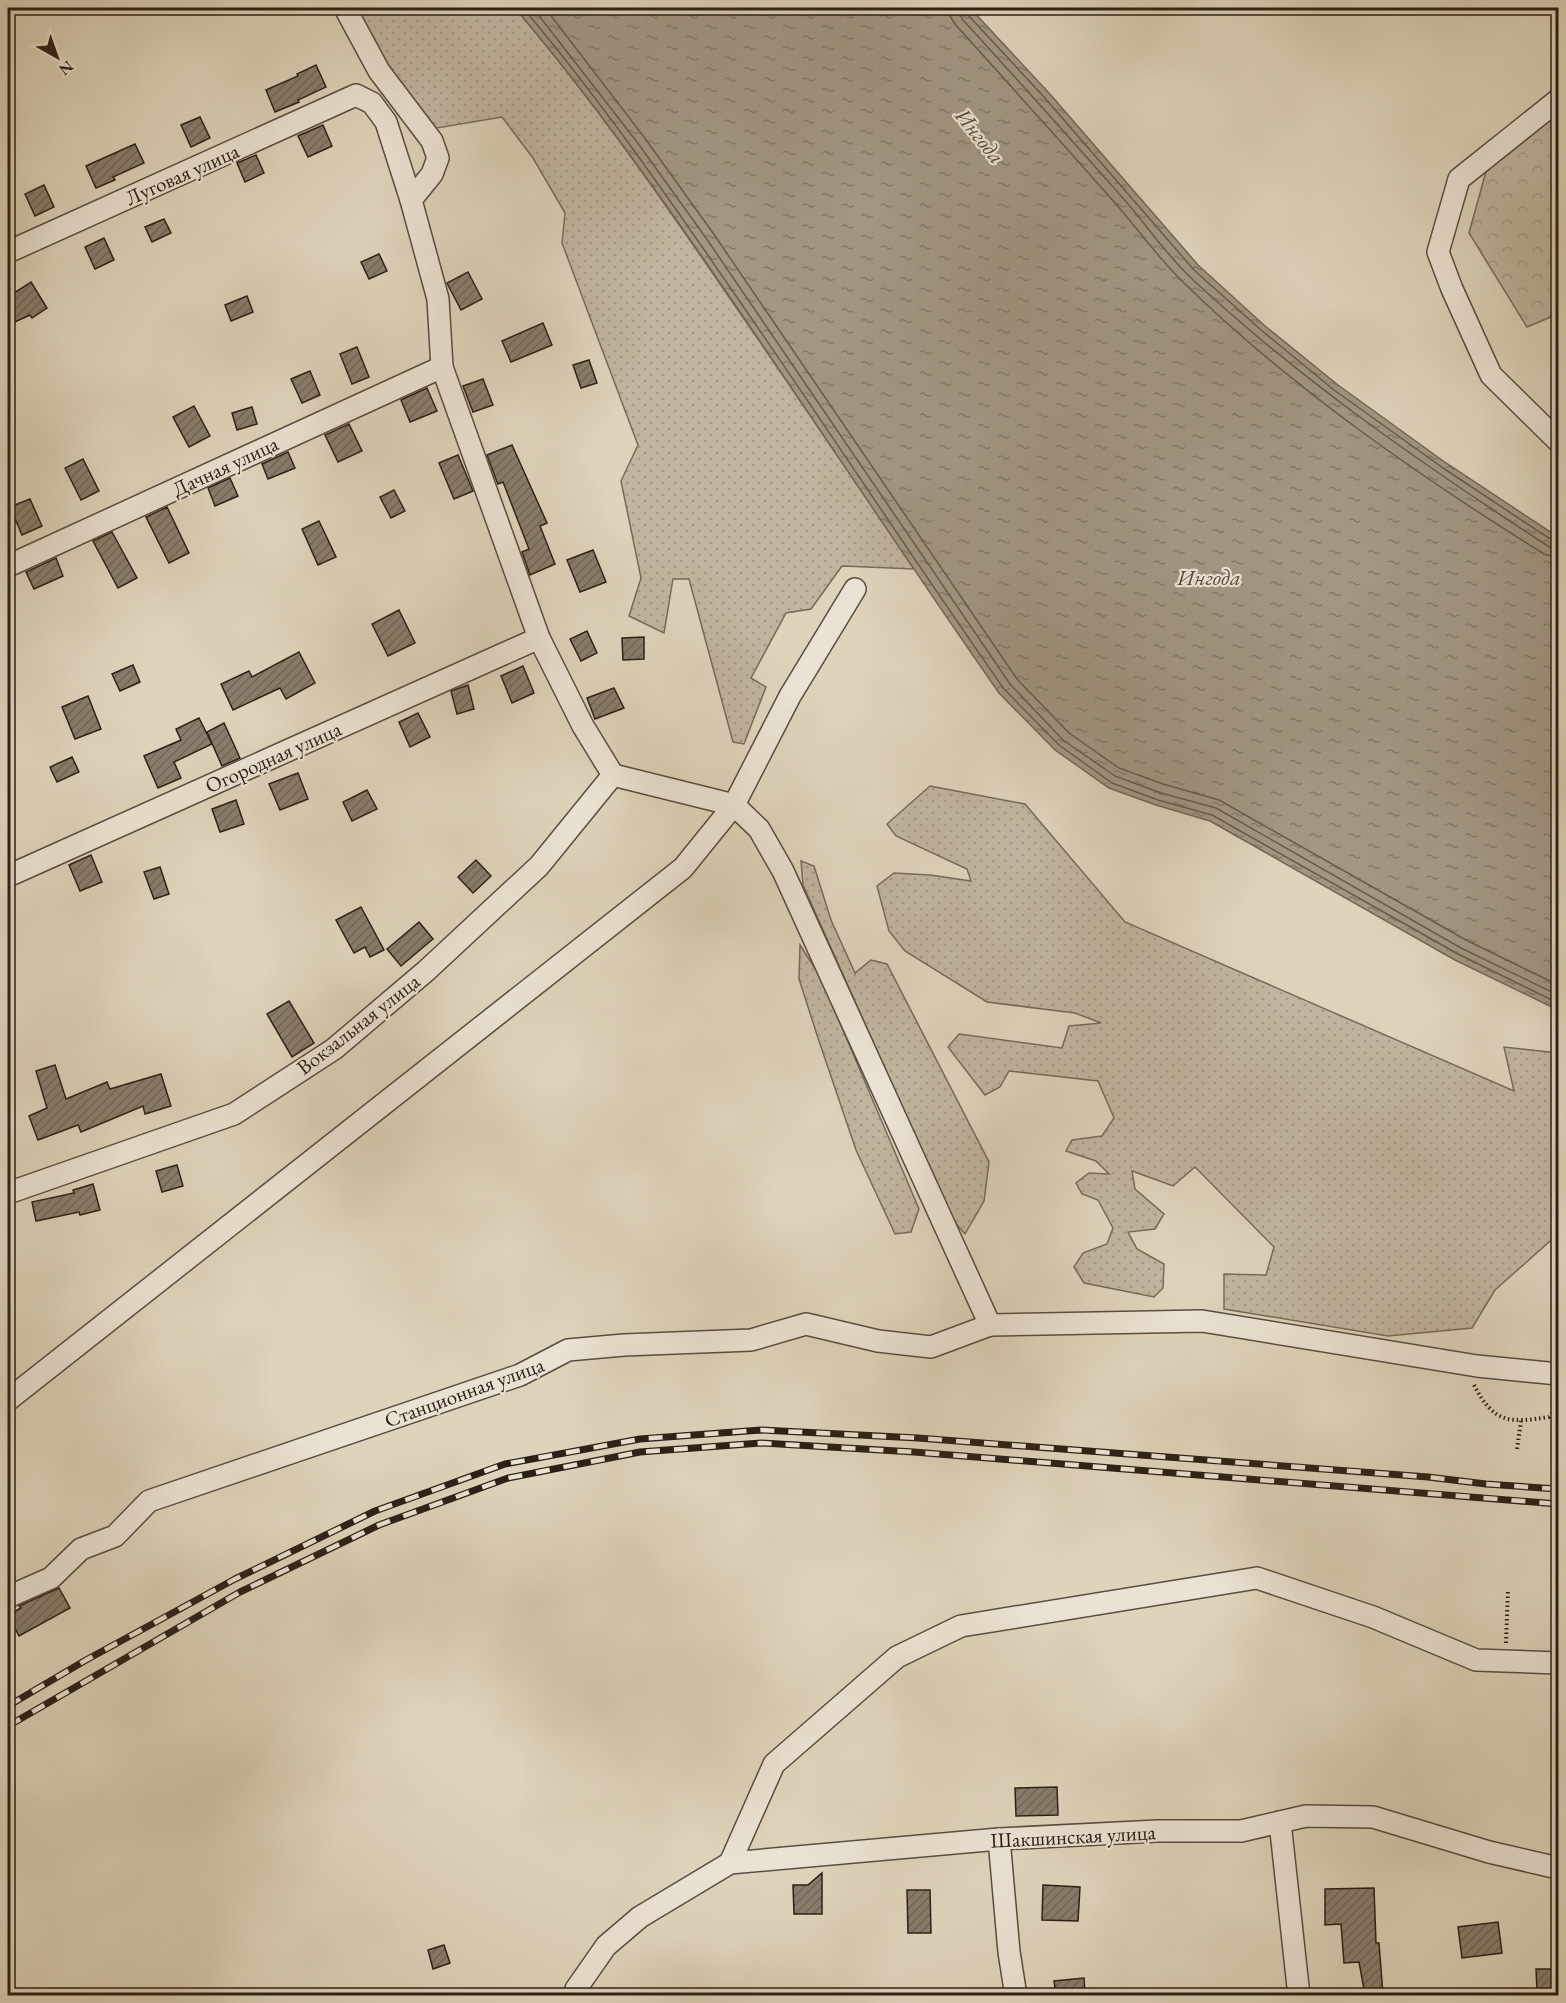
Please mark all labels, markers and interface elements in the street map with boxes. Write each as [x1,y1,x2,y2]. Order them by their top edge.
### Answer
north arrow [27,27,87,87]
text: N [55,56,78,80]
water label: Ингода [948,101,1011,170]
street label: Луговая улица [121,137,244,211]
street label: Дачная улица [168,429,283,502]
water label: Ингода [1176,563,1241,592]
street label: Огородная улица [201,715,346,799]
street label: Вокзальная улица [291,967,426,1081]
street label: Станционная улица [380,1350,548,1433]
street label: Шакшинская улица [990,1818,1157,1854]

